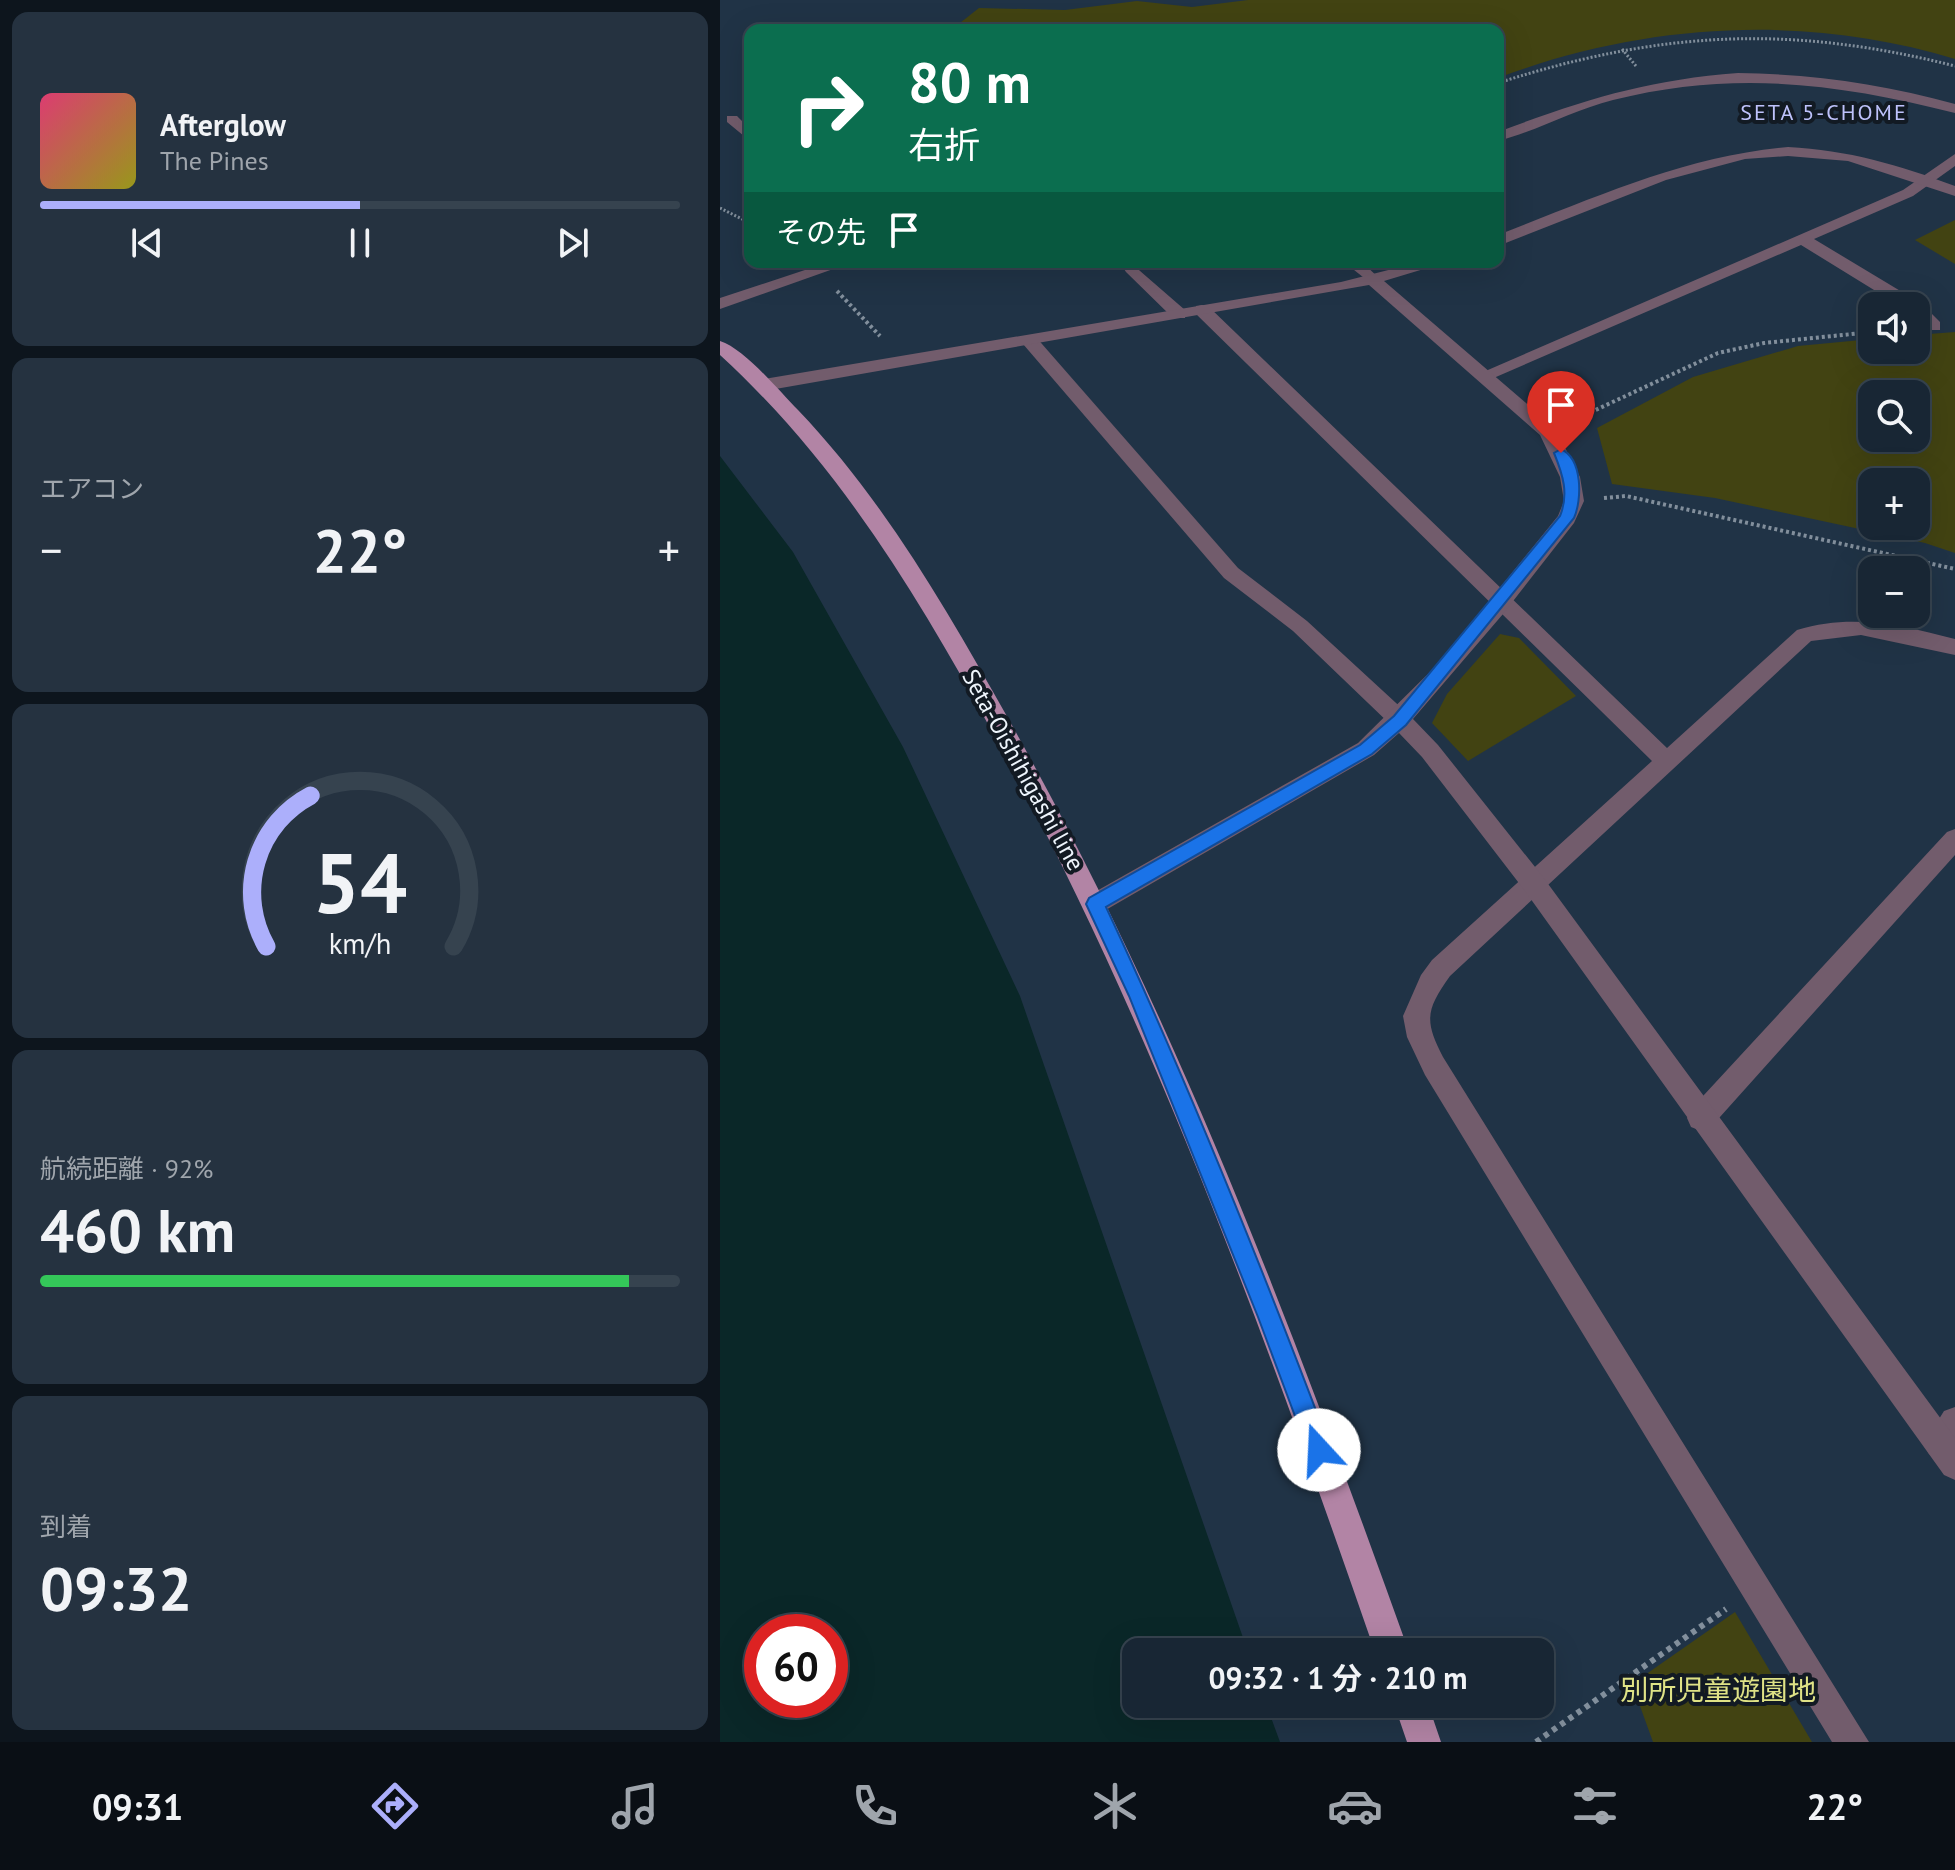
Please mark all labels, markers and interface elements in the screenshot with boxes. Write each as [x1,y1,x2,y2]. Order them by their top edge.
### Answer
text: 80 m [908,46,1031,118]
icon: right [776,56,880,160]
district label: SETA 5-CHOME [1740,98,1908,126]
text: Afterglow [160,105,286,144]
text: 右折 [908,121,980,168]
text: The Pines [160,144,269,177]
icon: arrive [882,208,926,252]
text: その先 [776,212,866,251]
icon: previous [125,221,169,265]
icon: pause [338,221,382,265]
icon: next [551,221,595,265]
map controls [1858,292,1930,628]
button: sound [1858,292,1930,364]
pin [1527,371,1595,453]
button: search [1858,380,1930,452]
icon: arrive [1539,383,1583,427]
button: + [1858,468,1930,540]
text: エアコン [40,472,144,505]
text: 22° [313,511,407,589]
text: − [40,521,62,578]
text: + [658,521,680,578]
button: − [1858,556,1930,628]
street label: Seta-Oishihigashi line [955,664,1092,876]
text: 54 [313,828,407,936]
text: km/h [329,925,391,962]
text: 航続距離 · 92% [40,1152,213,1185]
text: 460 km [40,1191,235,1269]
position arrow [1277,1408,1361,1492]
text: 到着 [40,1510,92,1543]
text: 09:32 [40,1549,192,1627]
speed limit sign: 60 [744,1614,848,1718]
text: 09:32 · 1 分 · 210 m [1208,1658,1468,1697]
park label: 別所児童遊園地 [1620,1671,1816,1708]
icon: directions [367,1778,423,1834]
icon: music [607,1778,663,1834]
icon: phone [847,1778,903,1834]
icon: climate [1087,1778,1143,1834]
icon: car [1327,1778,1383,1834]
icon: filters [1567,1778,1623,1834]
text: 09:31 [92,1783,183,1830]
text: 22° [1806,1783,1863,1830]

